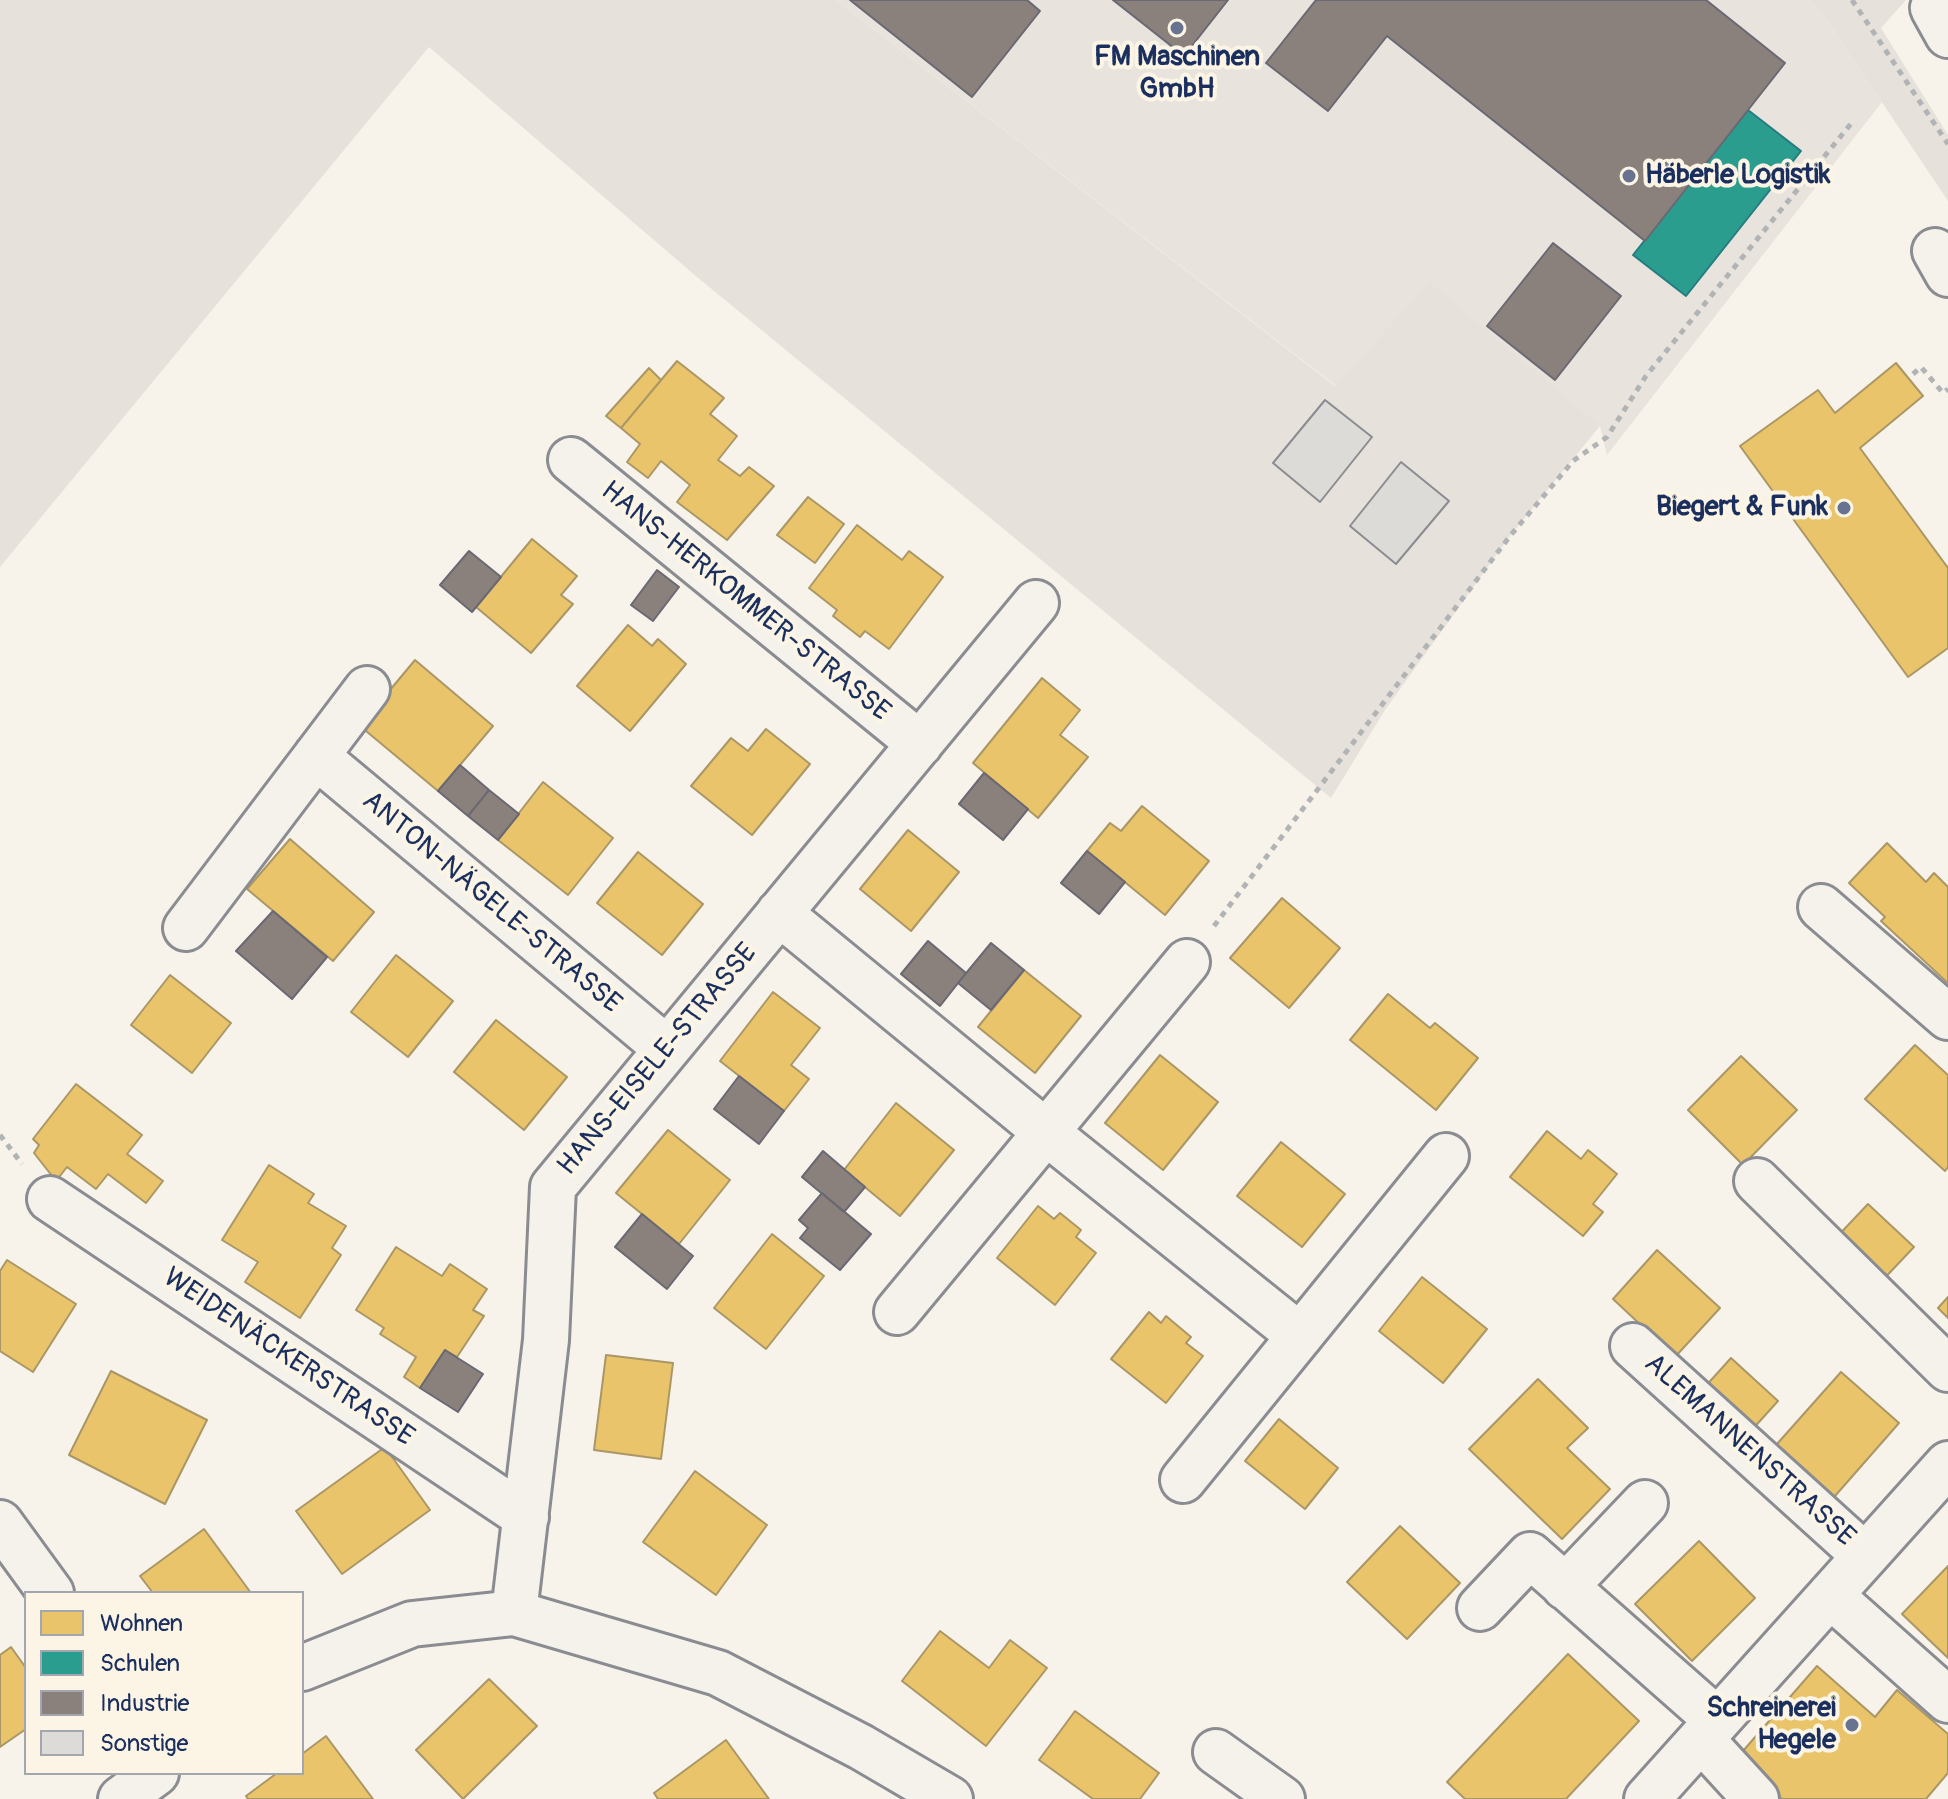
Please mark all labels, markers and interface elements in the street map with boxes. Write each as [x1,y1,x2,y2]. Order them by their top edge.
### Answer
marker: FM Maschinen GmbH [1168,19,1186,37]
place label: FM Maschinen GmbH [1094,41,1260,107]
place label: Häberle Logistik [1645,159,1830,193]
marker: Häberle Logistik [1620,167,1638,185]
street label: HANS-HERKOMMER-STRASSE [593,475,897,729]
place label: Biegert & Funk [1656,491,1828,525]
marker: Biegert & Funk [1835,499,1853,517]
street label: ANTON-NÄGELE-STRASSE [355,785,627,1021]
street label: HANS-EISELE-STRASSE [551,937,765,1183]
street label: WEIDENÄCKERSTRASSE [156,1262,420,1454]
street label: ALEMANNENSTRASSE [1637,1347,1861,1555]
legend [24,1591,304,1775]
text: Wohnen [100,1609,183,1638]
text: Schulen [100,1649,180,1678]
text: Industrie [100,1689,189,1718]
place label: Schreinerei Hegele [1707,1692,1836,1758]
marker: Schreinerei Hegele [1843,1716,1861,1734]
text: Sonstige [100,1729,188,1758]

